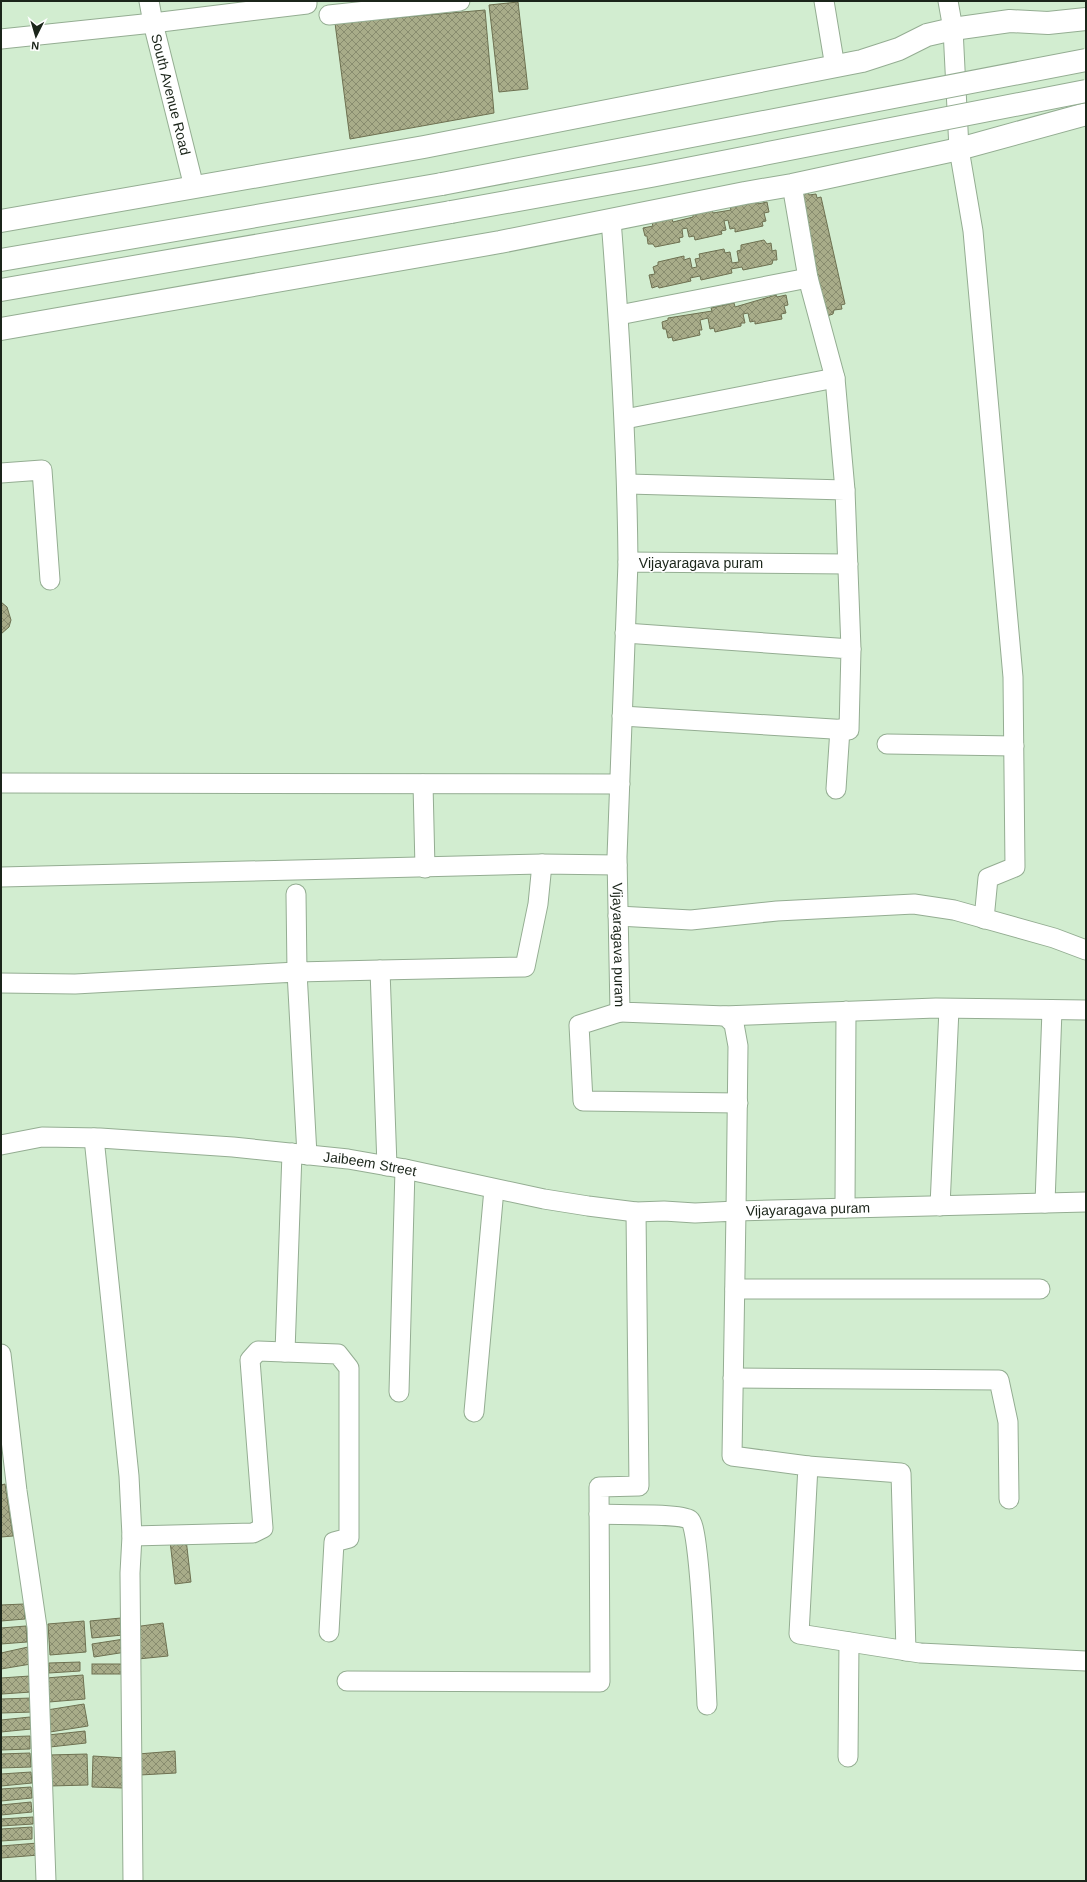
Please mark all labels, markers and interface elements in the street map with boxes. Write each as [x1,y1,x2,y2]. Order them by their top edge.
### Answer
north arrow [16,16,56,56]
street label: South Avenue Road [148,32,194,157]
text: N [31,40,40,52]
street label: Vijayaragava puram [639,555,763,571]
street label: Vijayaragava puram [609,882,628,1007]
street label: Jaibeem Street [322,1148,418,1179]
street label: Vijayaragava puram [746,1200,870,1219]

